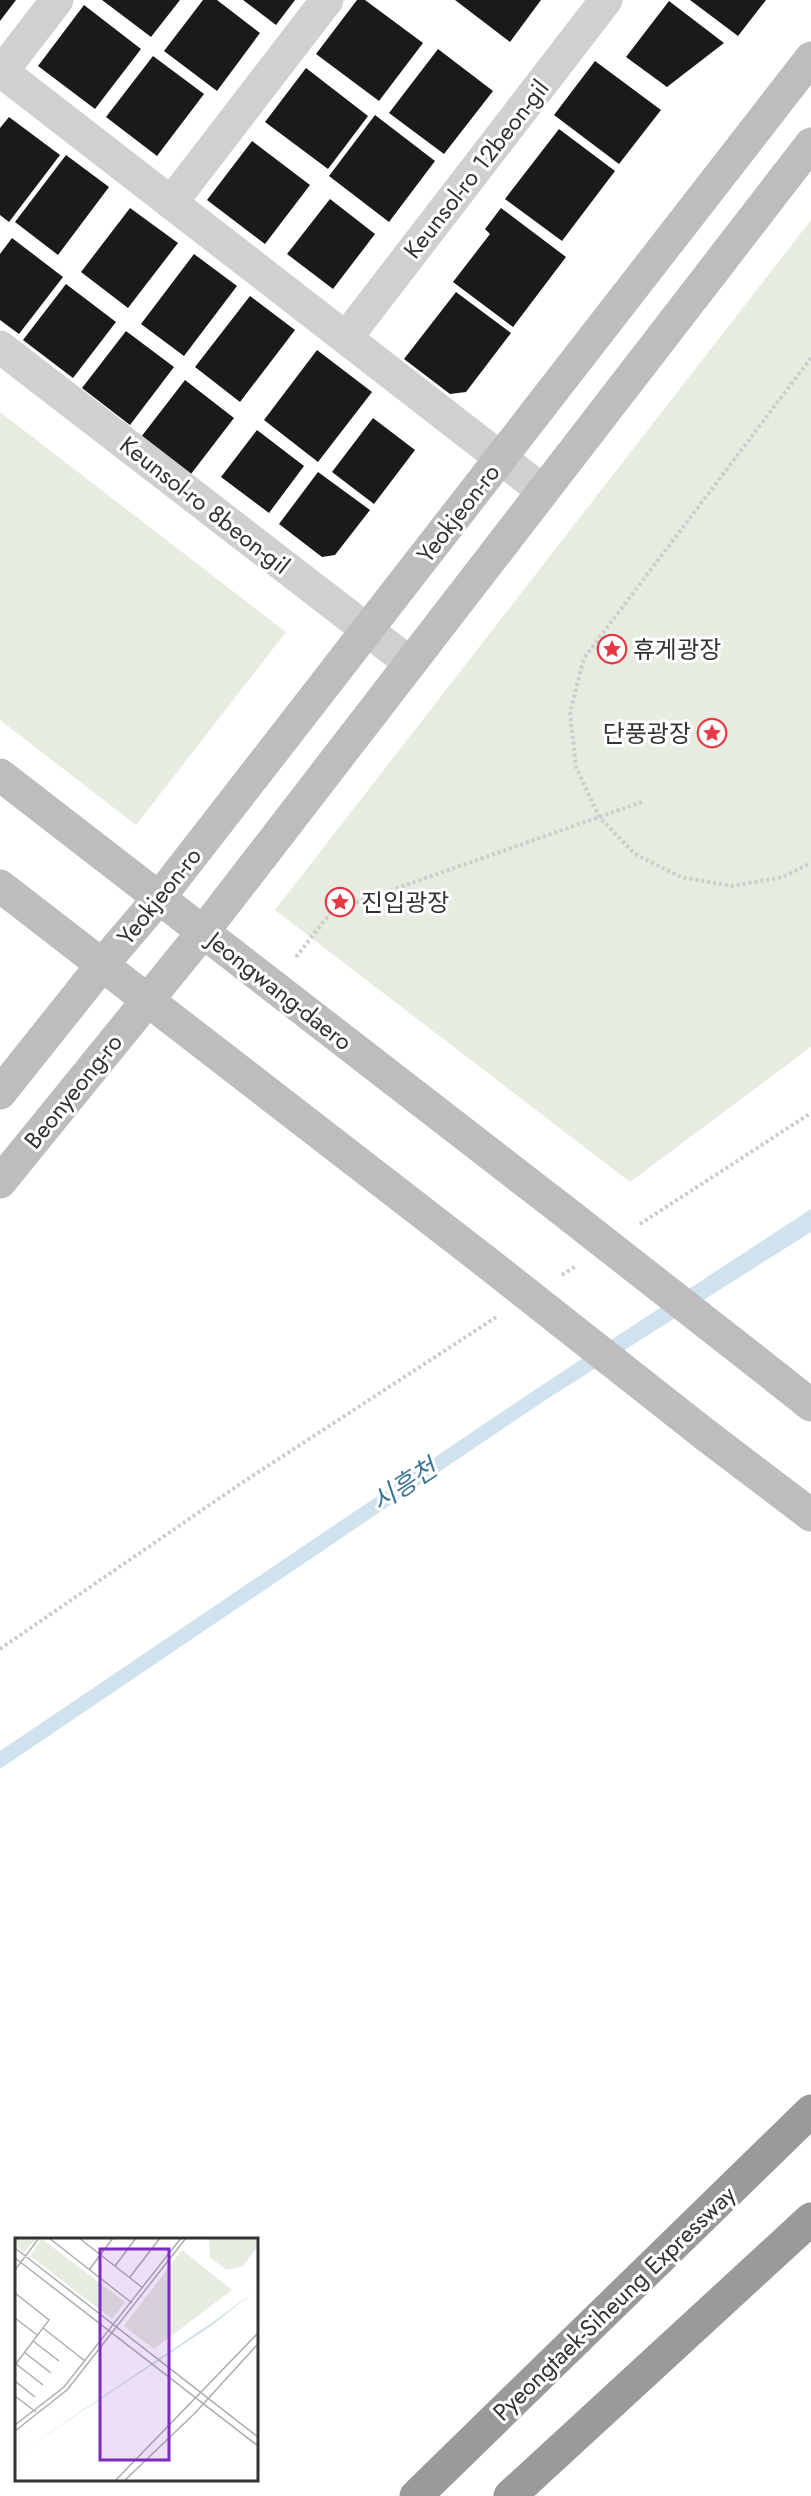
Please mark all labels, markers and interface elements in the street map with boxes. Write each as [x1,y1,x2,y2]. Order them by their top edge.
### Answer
street label: Keunsol-ro 12beon-gil [395,72,557,266]
street label: Keunsol-ro 8beon-gil [113,427,297,583]
street label: Yeokjeon-ro [408,456,508,570]
place label: 휴게광장 [633,632,721,667]
place icon: 휴게광장 [596,633,628,665]
place label: 단풍광장 [603,716,691,751]
place icon: 단풍광장 [696,717,728,749]
street label: Yeokjeon-ro [109,839,209,953]
place label: 진입광장 [361,885,449,920]
place icon: 진입광장 [324,886,356,918]
street label: Jeongwang-daero [198,921,360,1059]
street label: Beonyeong-ro [16,1026,130,1156]
water label: 시흥천 [364,1448,447,1520]
street label: Pyeongtaek-Siheung Expressway [485,2177,744,2429]
inset map [15,2238,258,2481]

